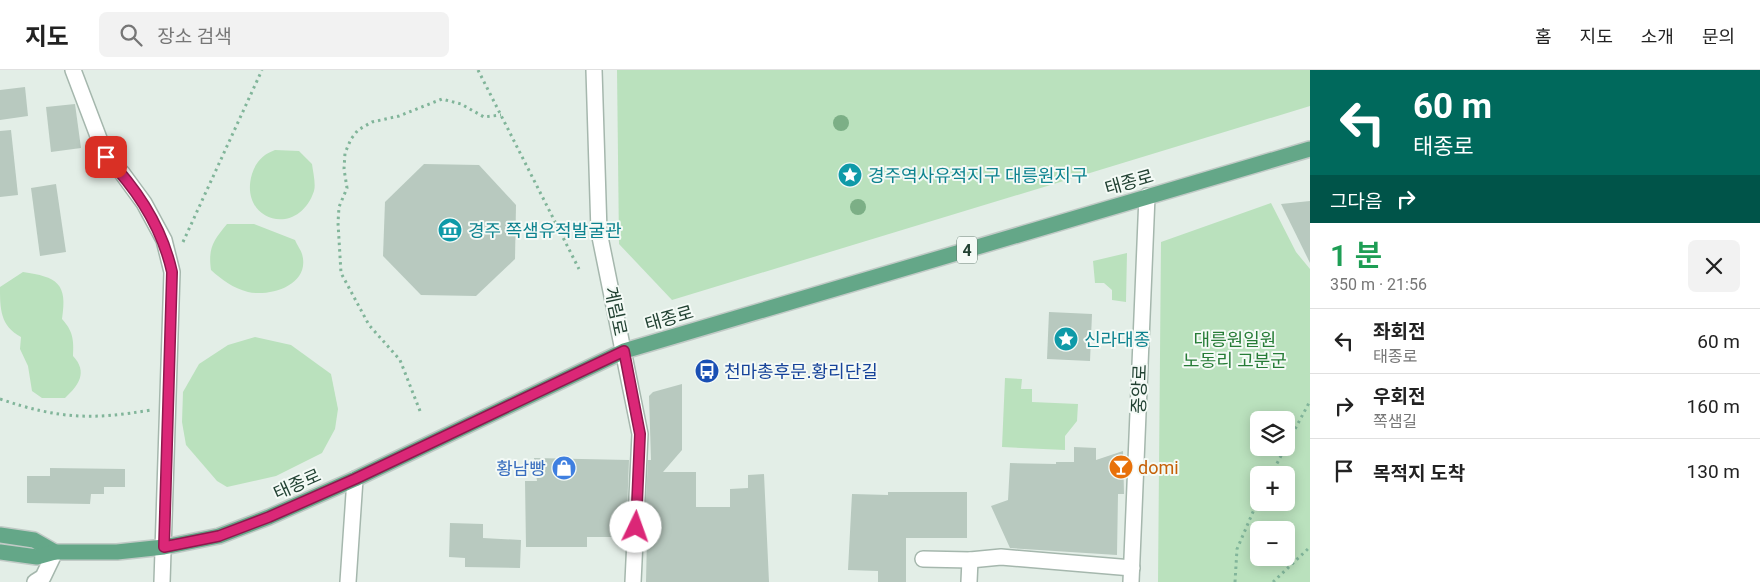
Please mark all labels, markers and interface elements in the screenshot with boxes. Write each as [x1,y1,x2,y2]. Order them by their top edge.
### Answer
search box [99,12,449,57]
icon: search [117,21,145,49]
text: 지도 [25,23,69,51]
text: 장소 검색 [157,25,232,48]
text: 홈 [1535,26,1552,47]
text: 지도 [1580,26,1613,47]
text: 소개 [1641,26,1674,47]
text: 문의 [1702,26,1735,47]
text: 60 m [1413,86,1492,127]
icon: left [1330,90,1395,155]
text: 태종로 [1413,134,1474,159]
pin [85,136,127,178]
icon: arrive [92,143,120,171]
place icon: 경주역사유적지구 대릉원지구 [837,162,863,188]
place label: 경주역사유적지구 대릉원지구 [868,165,1088,186]
street label: 태종로 [1102,165,1156,199]
icon: right [1392,185,1420,213]
text: 그다음 [1330,190,1382,213]
museum icon: 경주 쪽샘유적발굴관 [437,217,463,243]
place label: 경주 쪽샘유적발굴관 [468,220,622,241]
road number: 4 [957,236,977,264]
text: 1 분 [1330,238,1382,273]
button: close [1688,240,1740,292]
text: 350 m · 21:56 [1330,275,1427,294]
street label: 계림로 [601,285,631,337]
street label: 태종로 [642,301,696,335]
text: 좌회전 [1373,320,1425,343]
place icon: 신라대종 [1053,326,1079,352]
icon: left [1330,327,1358,355]
place label: 신라대종 [1084,329,1150,350]
park label: 대릉원일원 노동리 고분군 [1183,329,1287,371]
text: 60 m [1697,330,1740,353]
text: 태종로 [1373,347,1417,366]
bus stop icon: 천마총후문.황리단길 [694,358,720,384]
place label: 천마총후문.황리단길 [724,361,878,382]
street label: 중앙로 [1128,364,1150,414]
text: 우회전 [1373,385,1425,408]
icon: right [1330,392,1358,420]
text: 160 m [1687,395,1740,418]
map controls [1250,411,1295,566]
button: layers [1250,411,1295,456]
text: 쪽샘길 [1373,412,1417,431]
bar icon: domi [1108,454,1134,480]
shop icon: 황남빵 [551,455,577,481]
place label: domi [1138,457,1179,478]
icon: arrive [1330,457,1358,485]
place label: 황남빵 [496,458,546,479]
text: 130 m [1687,460,1740,483]
text: 목적지 도착 [1373,462,1465,485]
street label: 태종로 [270,464,324,504]
button: + [1250,466,1295,511]
position arrow [609,500,661,552]
button: − [1250,521,1295,566]

